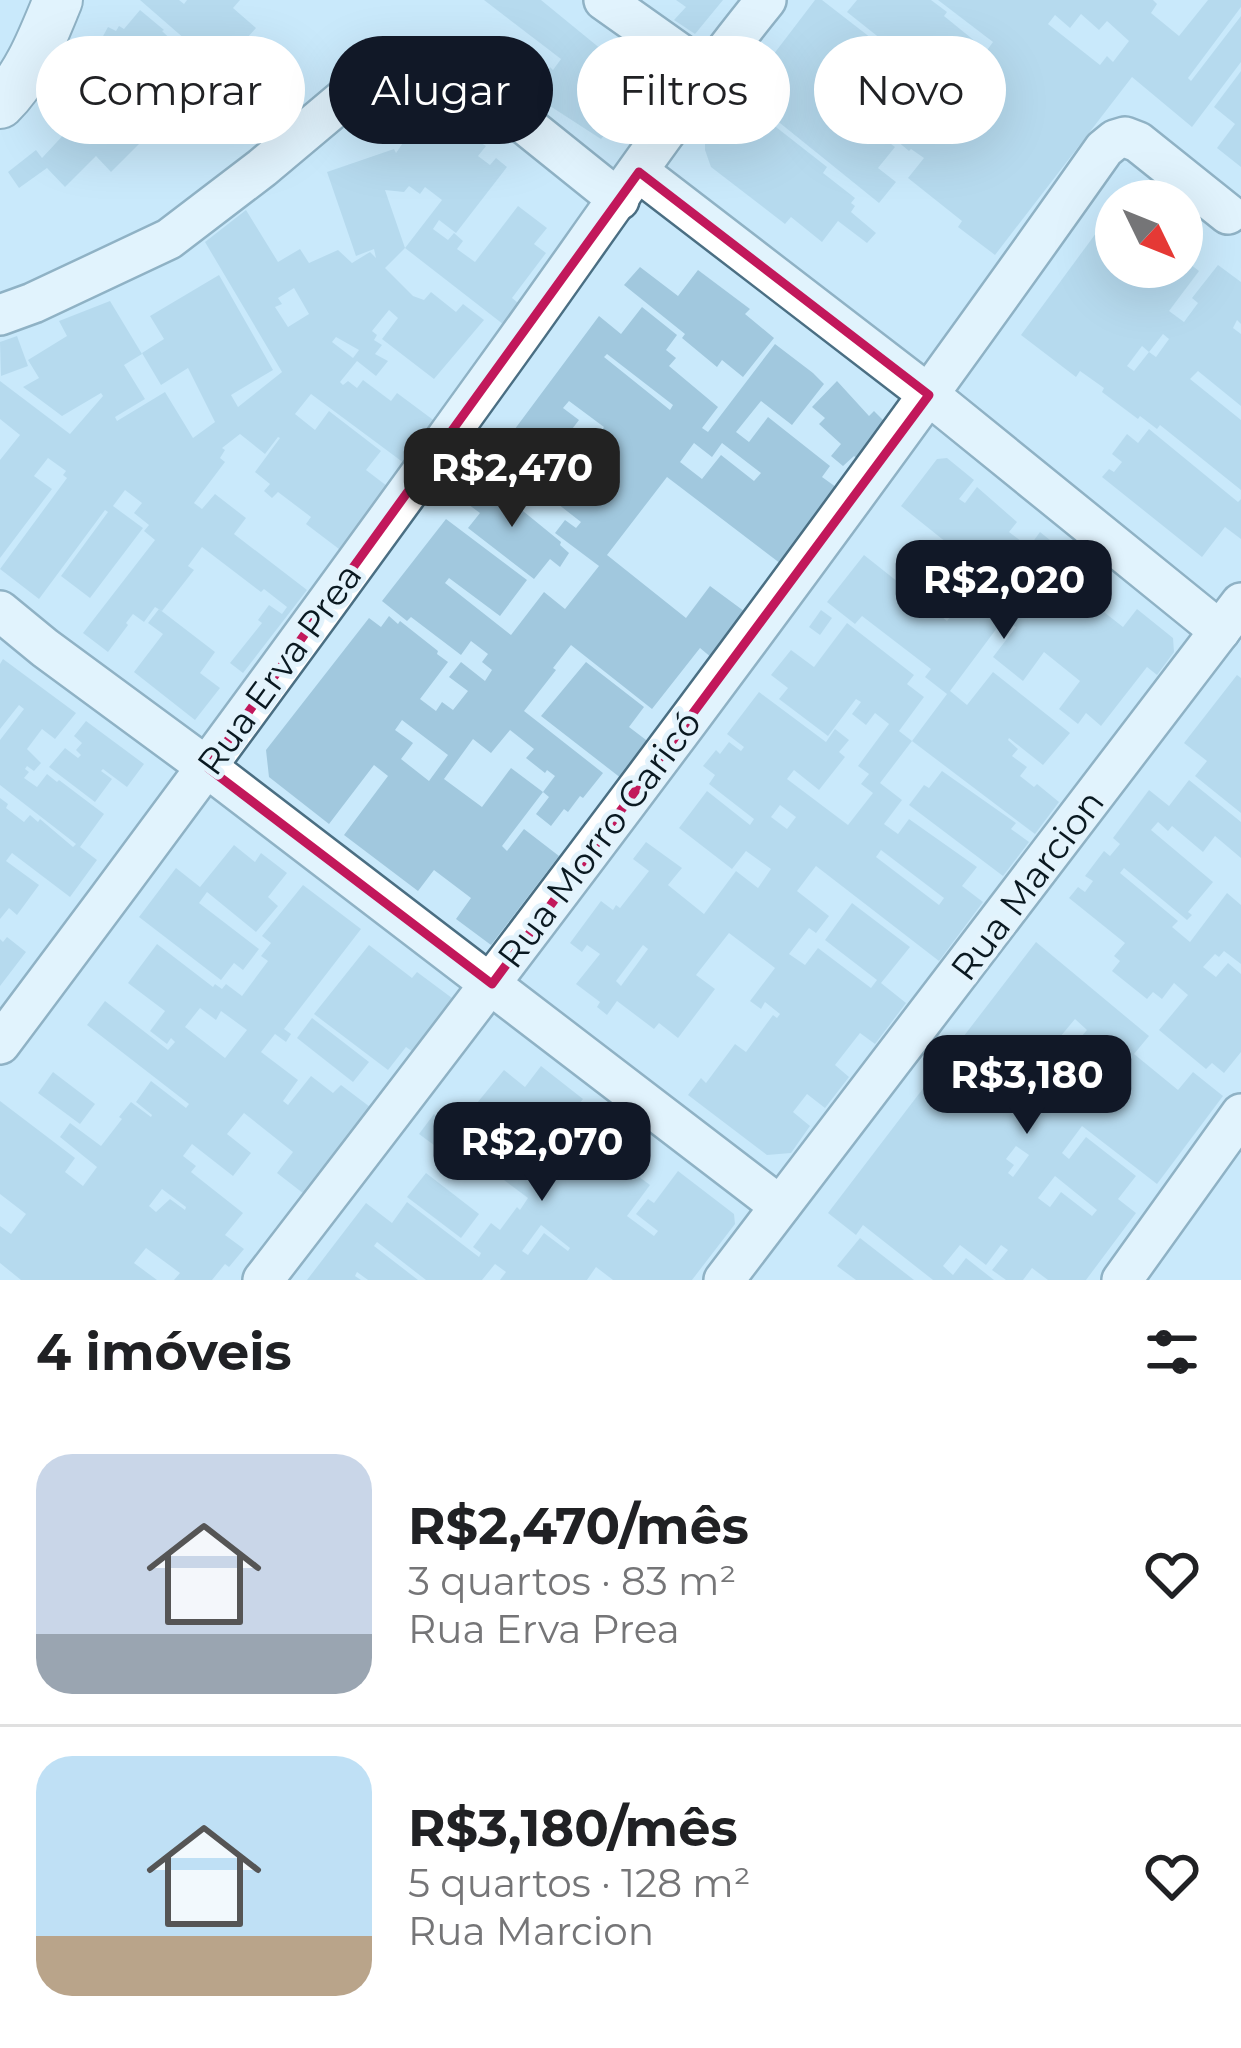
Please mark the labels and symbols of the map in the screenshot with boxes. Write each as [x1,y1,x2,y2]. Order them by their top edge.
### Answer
north arrow [1095,180,1203,288]
pin: R$2,470 [401,428,623,530]
pin: R$2,020 [893,540,1115,642]
street label: Rua Erva Prea [187,555,371,783]
street label: Rua Morro Caricó [488,702,710,976]
street label: Rua Marcion [941,781,1113,989]
pin: R$3,180 [916,1035,1138,1137]
pin: R$2,070 [431,1102,653,1204]

